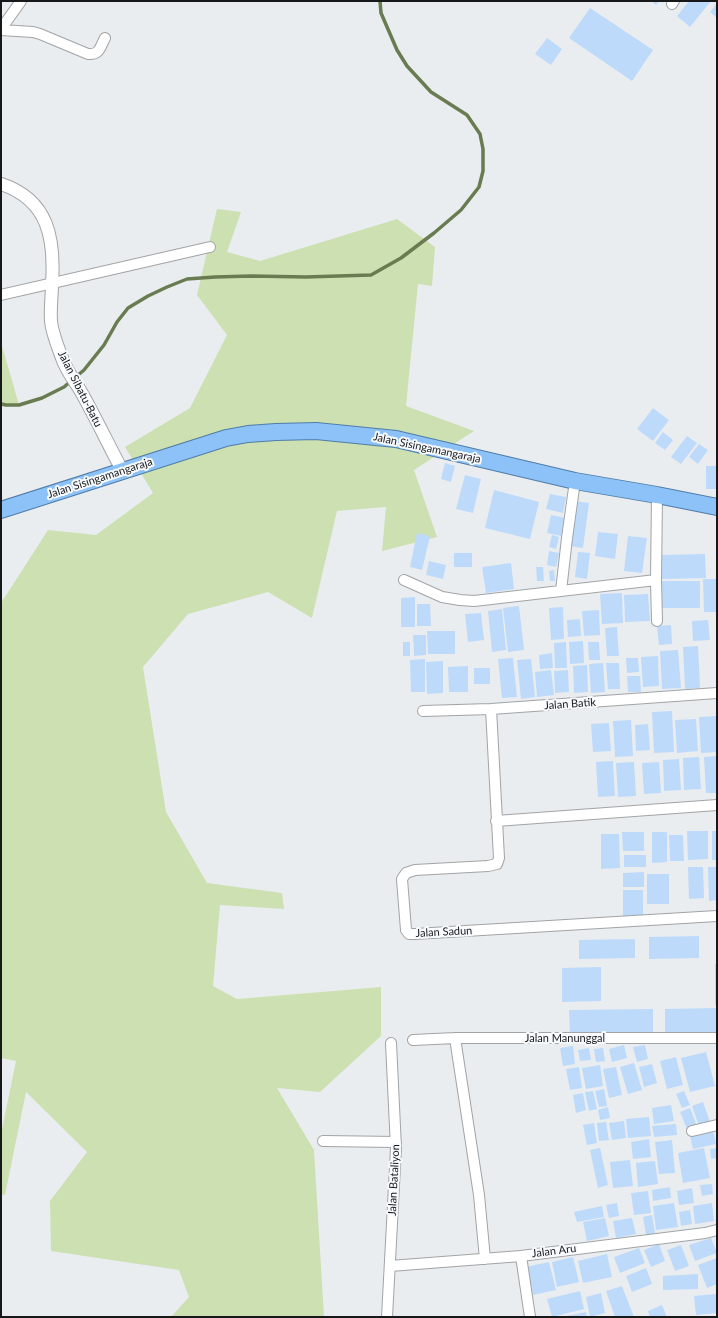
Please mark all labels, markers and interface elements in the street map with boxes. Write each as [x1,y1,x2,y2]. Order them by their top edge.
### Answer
street label: Jalan Sibatu-Batu [55,349,105,429]
street label: Jalan Sisingamangaraja [372,430,482,466]
street label: Jalan Sisingamangaraja [46,455,154,501]
street label: Jalan Batik [544,696,596,712]
street label: Jalan Sadun [415,924,473,940]
street label: Jalan Manunggal [525,1031,605,1045]
street label: Jalan Bataliyon [386,1144,402,1216]
street label: Jalan Aru [531,1242,577,1260]

